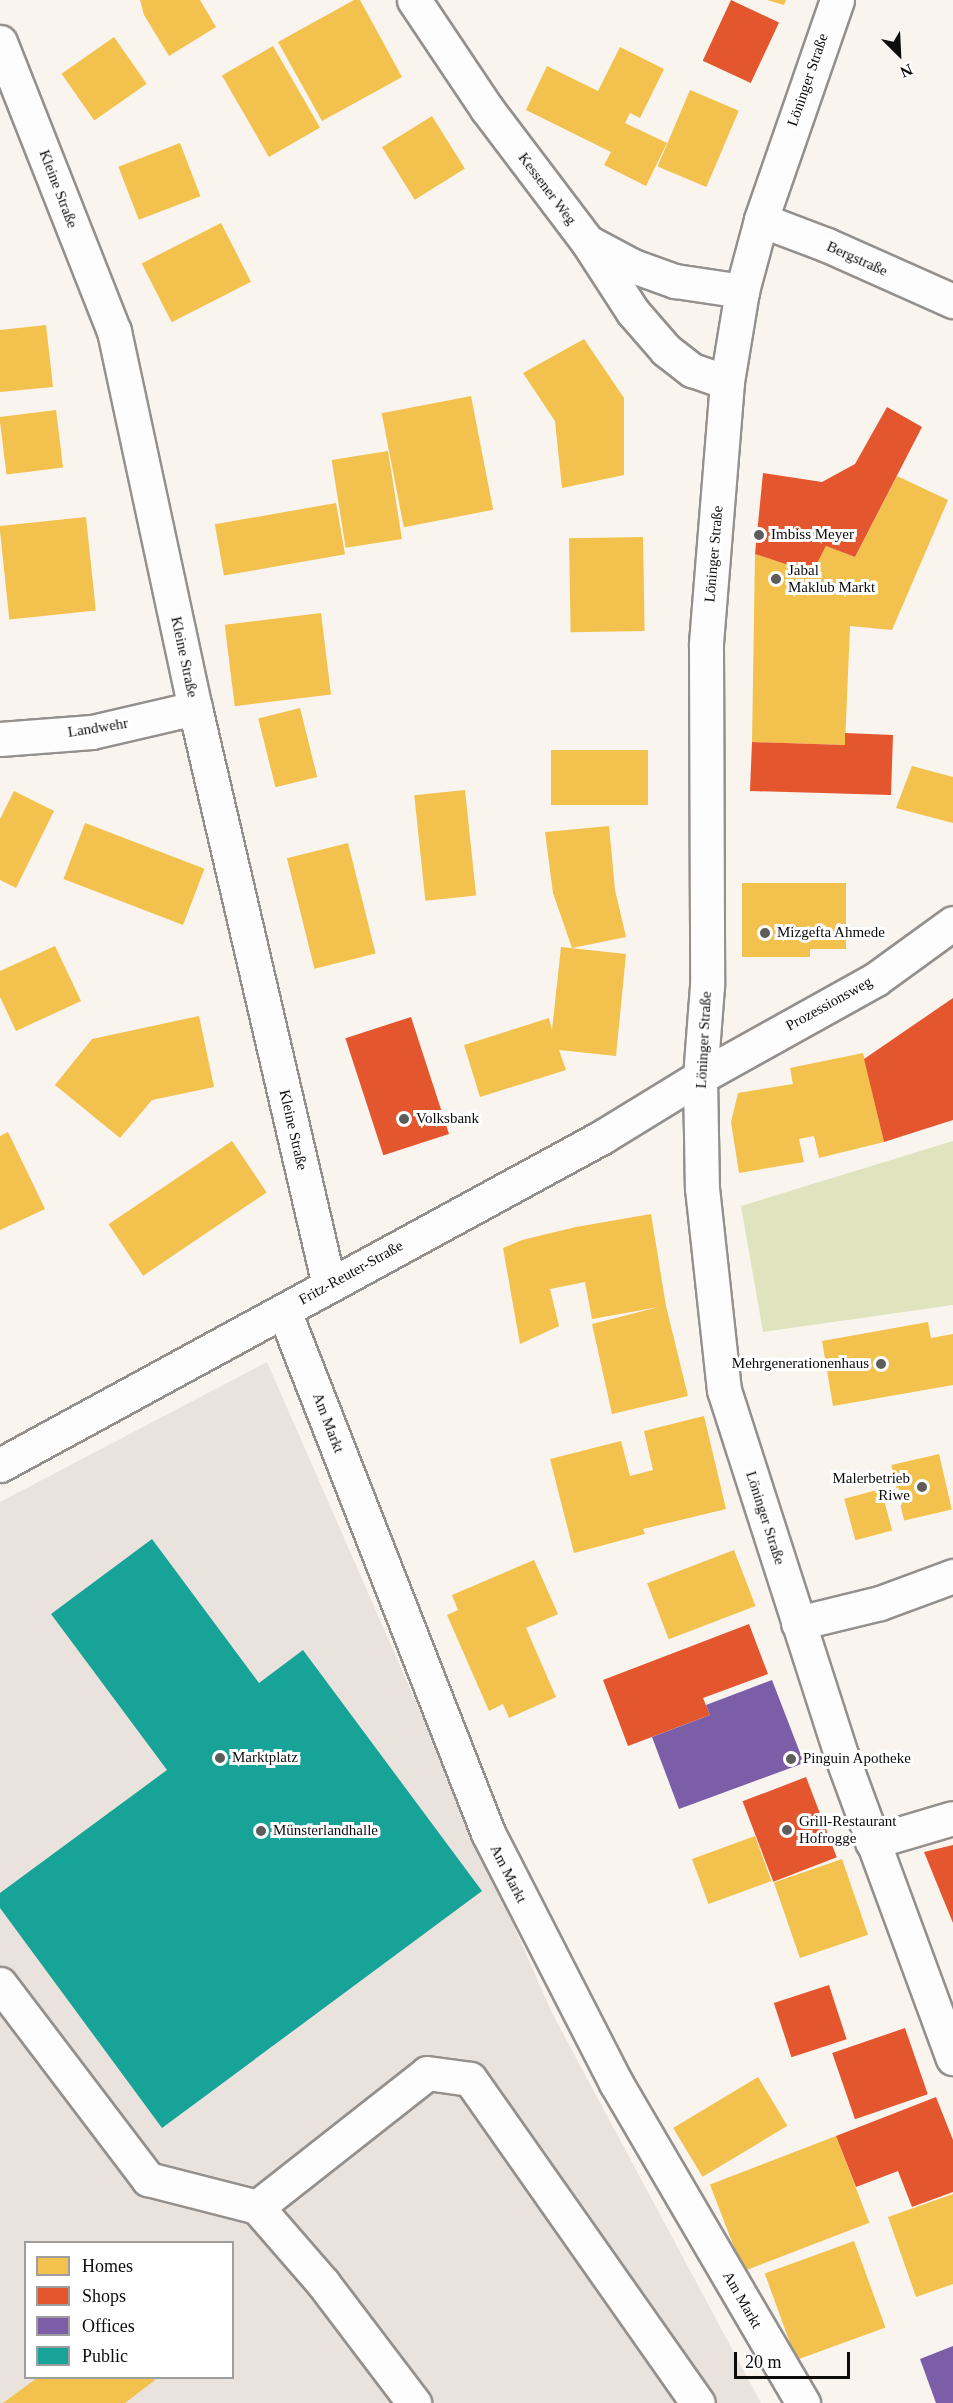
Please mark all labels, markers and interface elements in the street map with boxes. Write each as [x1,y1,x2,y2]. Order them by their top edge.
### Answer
north arrow [869,24,929,84]
street label: Löninger Straße [784,31,832,129]
text: N [898,61,915,81]
street label: Kleine Straße [35,147,81,231]
street label: Kessener Weg [514,149,580,229]
street label: Bergstraße [824,238,890,280]
street label: Löninger Straße [701,505,727,603]
place label: Imbiss Meyer [771,526,854,544]
marker: Imbiss Meyer [752,528,766,542]
place label: Jabal Maklub Markt [788,561,875,596]
marker: Jabal Maklub Markt [769,572,783,586]
street label: Kleine Straße [167,615,201,699]
street label: Landwehr [67,714,129,742]
place label: Mizgefta Ahmede [777,924,886,942]
marker: Mizgefta Ahmede [758,926,772,940]
street label: Prozessionsweg [783,973,875,1035]
street label: Löninger Straße [692,991,716,1089]
street label: Kleine Straße [275,1088,311,1172]
place label: Volksbank [416,1110,479,1128]
marker: Volksbank [397,1112,411,1126]
street label: Fritz-Reuter-Straße [296,1237,406,1309]
place label: Mehrgenerationenhaus [732,1355,869,1373]
marker: Mehrgenerationenhaus [874,1357,888,1371]
street label: Am Markt [308,1390,348,1456]
street label: Löninger Straße [741,1469,789,1567]
place label: Malerbetrieb Riwe [833,1469,910,1504]
marker: Malerbetrieb Riwe [915,1480,929,1494]
place label: Marktplatz [232,1749,298,1767]
place label: Pinguin Apotheke [803,1750,912,1768]
marker: Marktplatz [213,1751,227,1765]
marker: Pinguin Apotheke [784,1752,798,1766]
place label: Grill-Restaurant Hofrogge [799,1812,896,1847]
place label: Münsterlandhalle [273,1822,378,1840]
marker: Grill-Restaurant Hofrogge [780,1823,794,1837]
marker: Münsterlandhalle [254,1824,268,1838]
street label: Am Markt [486,1842,530,1906]
legend [24,2241,234,2379]
text: Homes [82,2256,133,2276]
street label: Am Markt [718,2268,766,2332]
text: Shops [82,2286,126,2306]
text: Offices [82,2316,135,2336]
scale bar [737,2340,852,2378]
text: Public [82,2346,128,2366]
text: 20 m [745,2352,782,2372]

